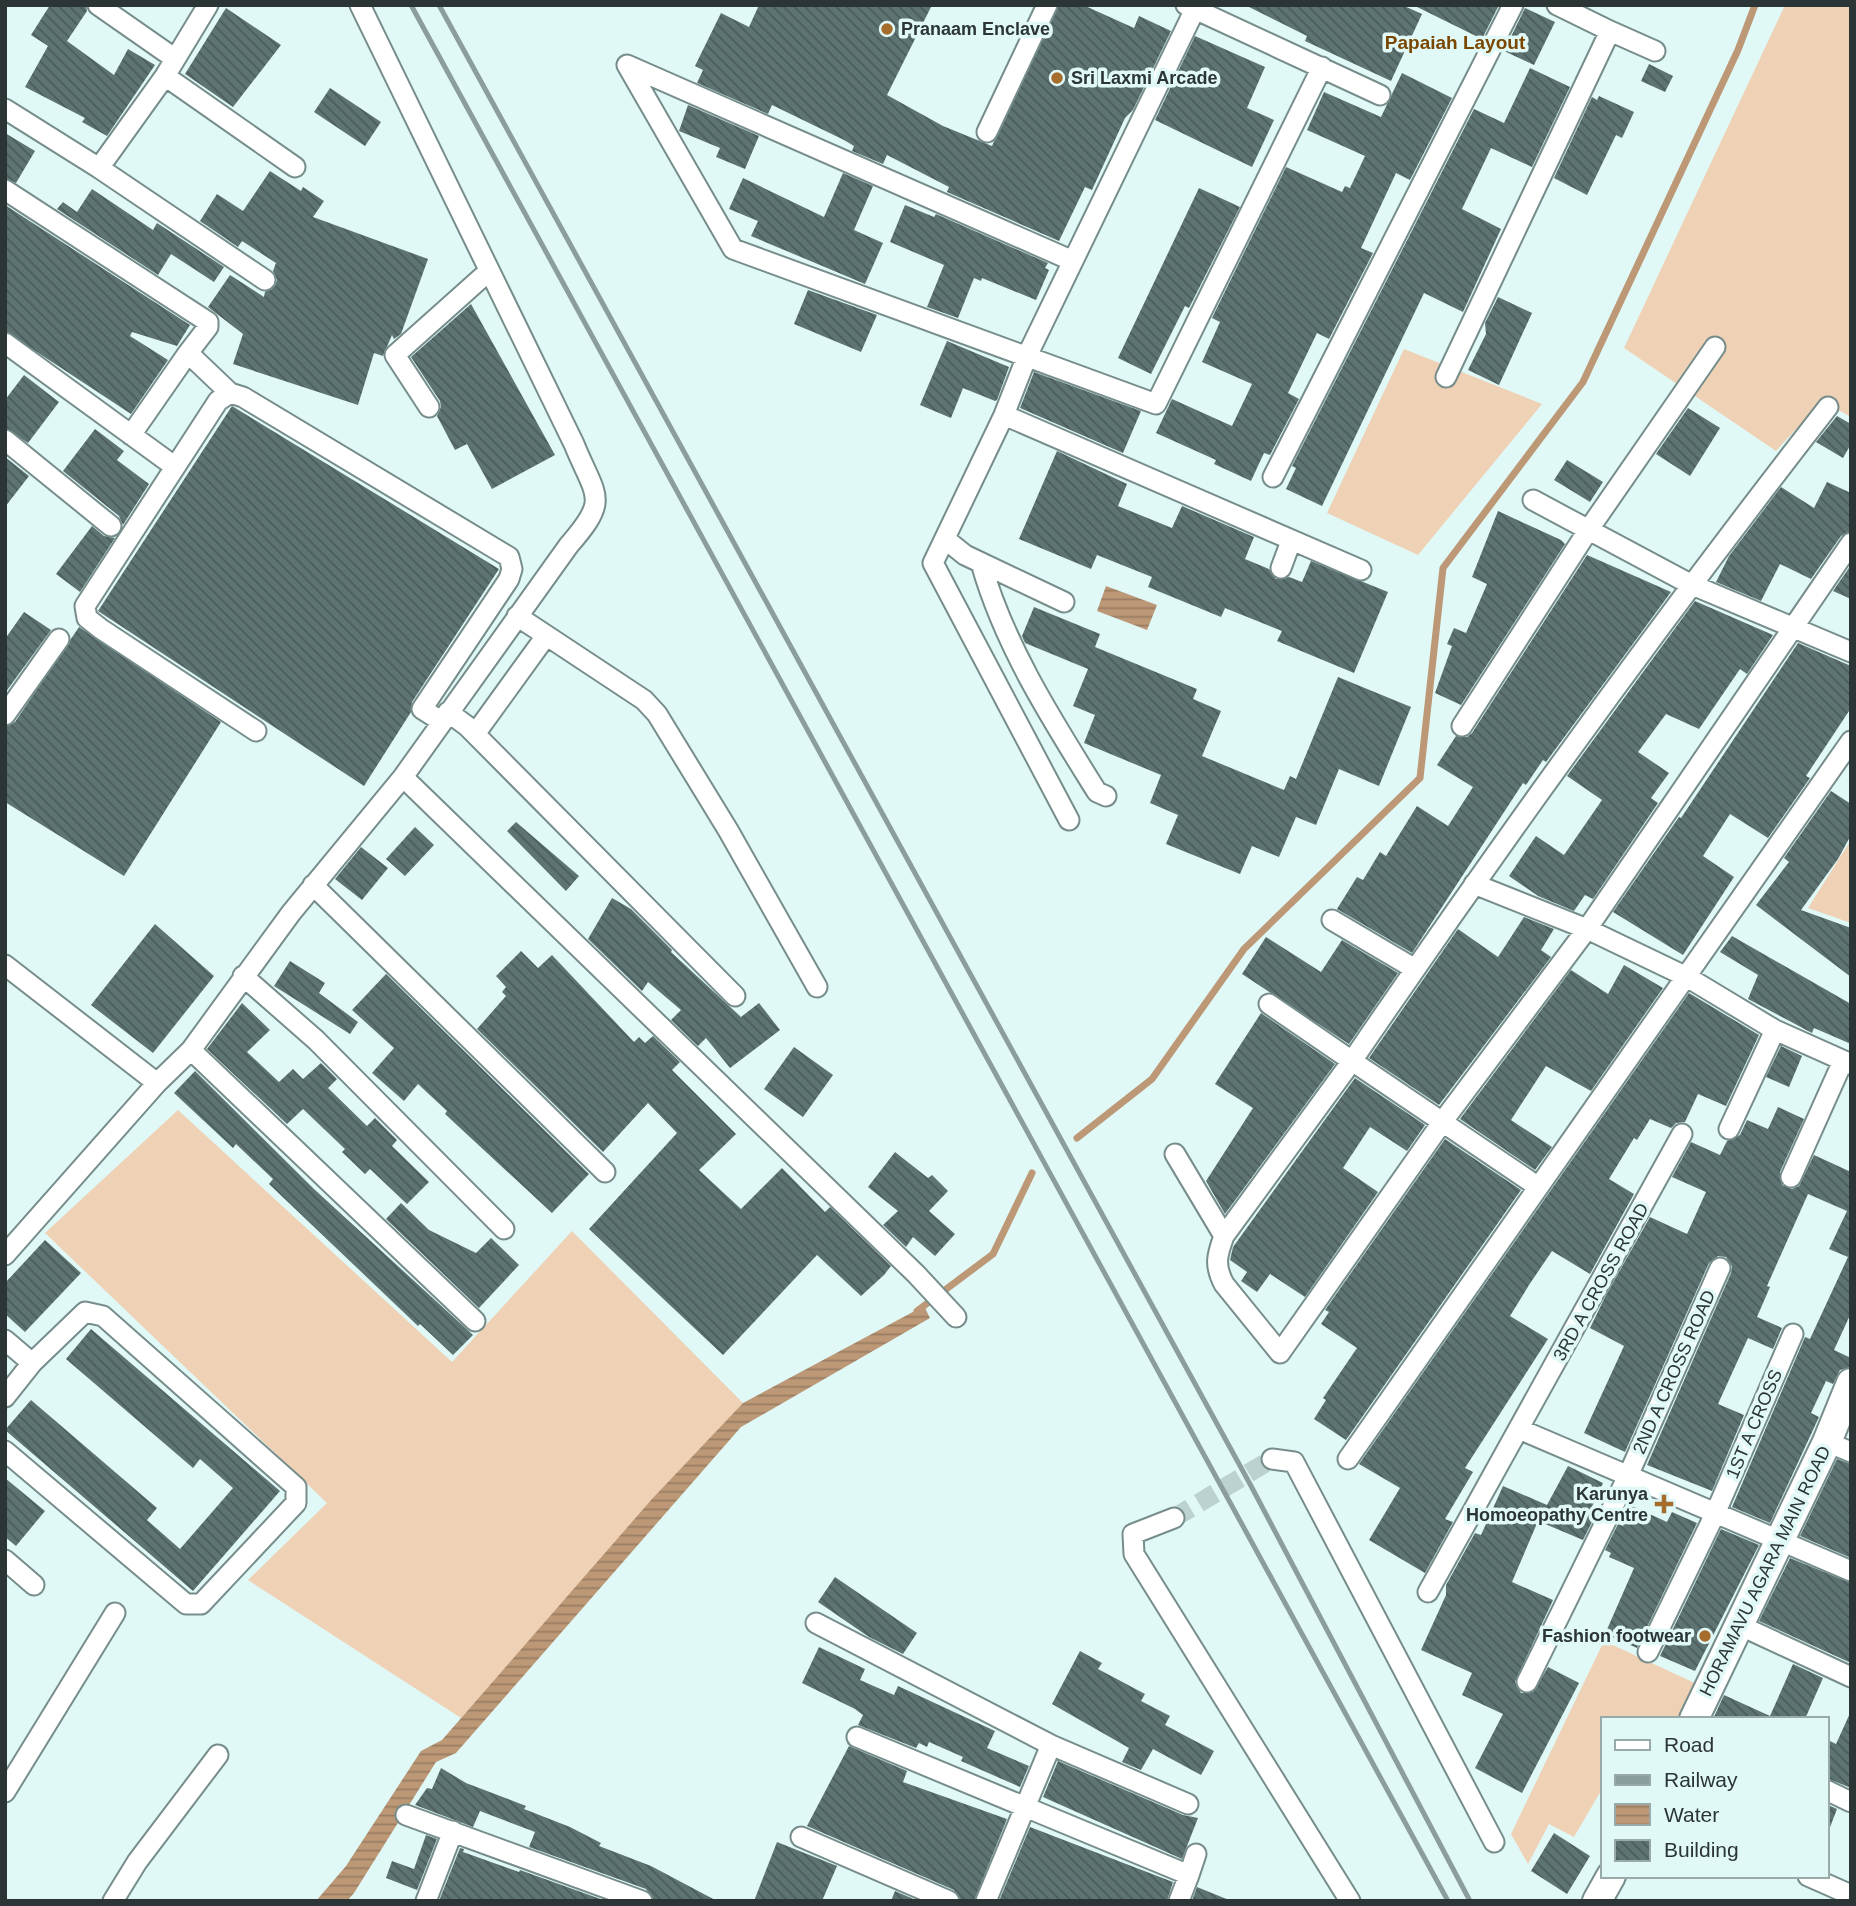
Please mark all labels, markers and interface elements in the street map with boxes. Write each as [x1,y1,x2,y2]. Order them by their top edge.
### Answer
place label: Pranaam Enclave [901,19,1050,39]
marker: Pranaam Enclave [879,21,895,37]
district label: Papaiah Layout [1385,32,1526,53]
place label: Sri Laxmi Arcade [1071,68,1217,88]
marker: Sri Laxmi Arcade [1049,70,1065,86]
street label: 3RD A CROSS ROAD [1549,1200,1653,1364]
street label: 2ND A CROSS ROAD [1629,1287,1719,1457]
street label: 1ST A CROSS [1722,1366,1786,1482]
street label: HORAMAVU AGARA MAIN ROAD [1696,1443,1834,1699]
place label: Karunya Homoeopathy Centre [1466,1484,1649,1525]
marker: Karunya Homoeopathy Centre [1654,1494,1674,1514]
place label: Fashion footwear [1542,1626,1691,1646]
marker: Fashion footwear [1697,1628,1713,1644]
legend [1601,1717,1828,1878]
text: Road [1664,1733,1714,1756]
text: Railway [1664,1768,1738,1791]
text: Water [1664,1803,1719,1826]
text: Building [1664,1838,1739,1861]

